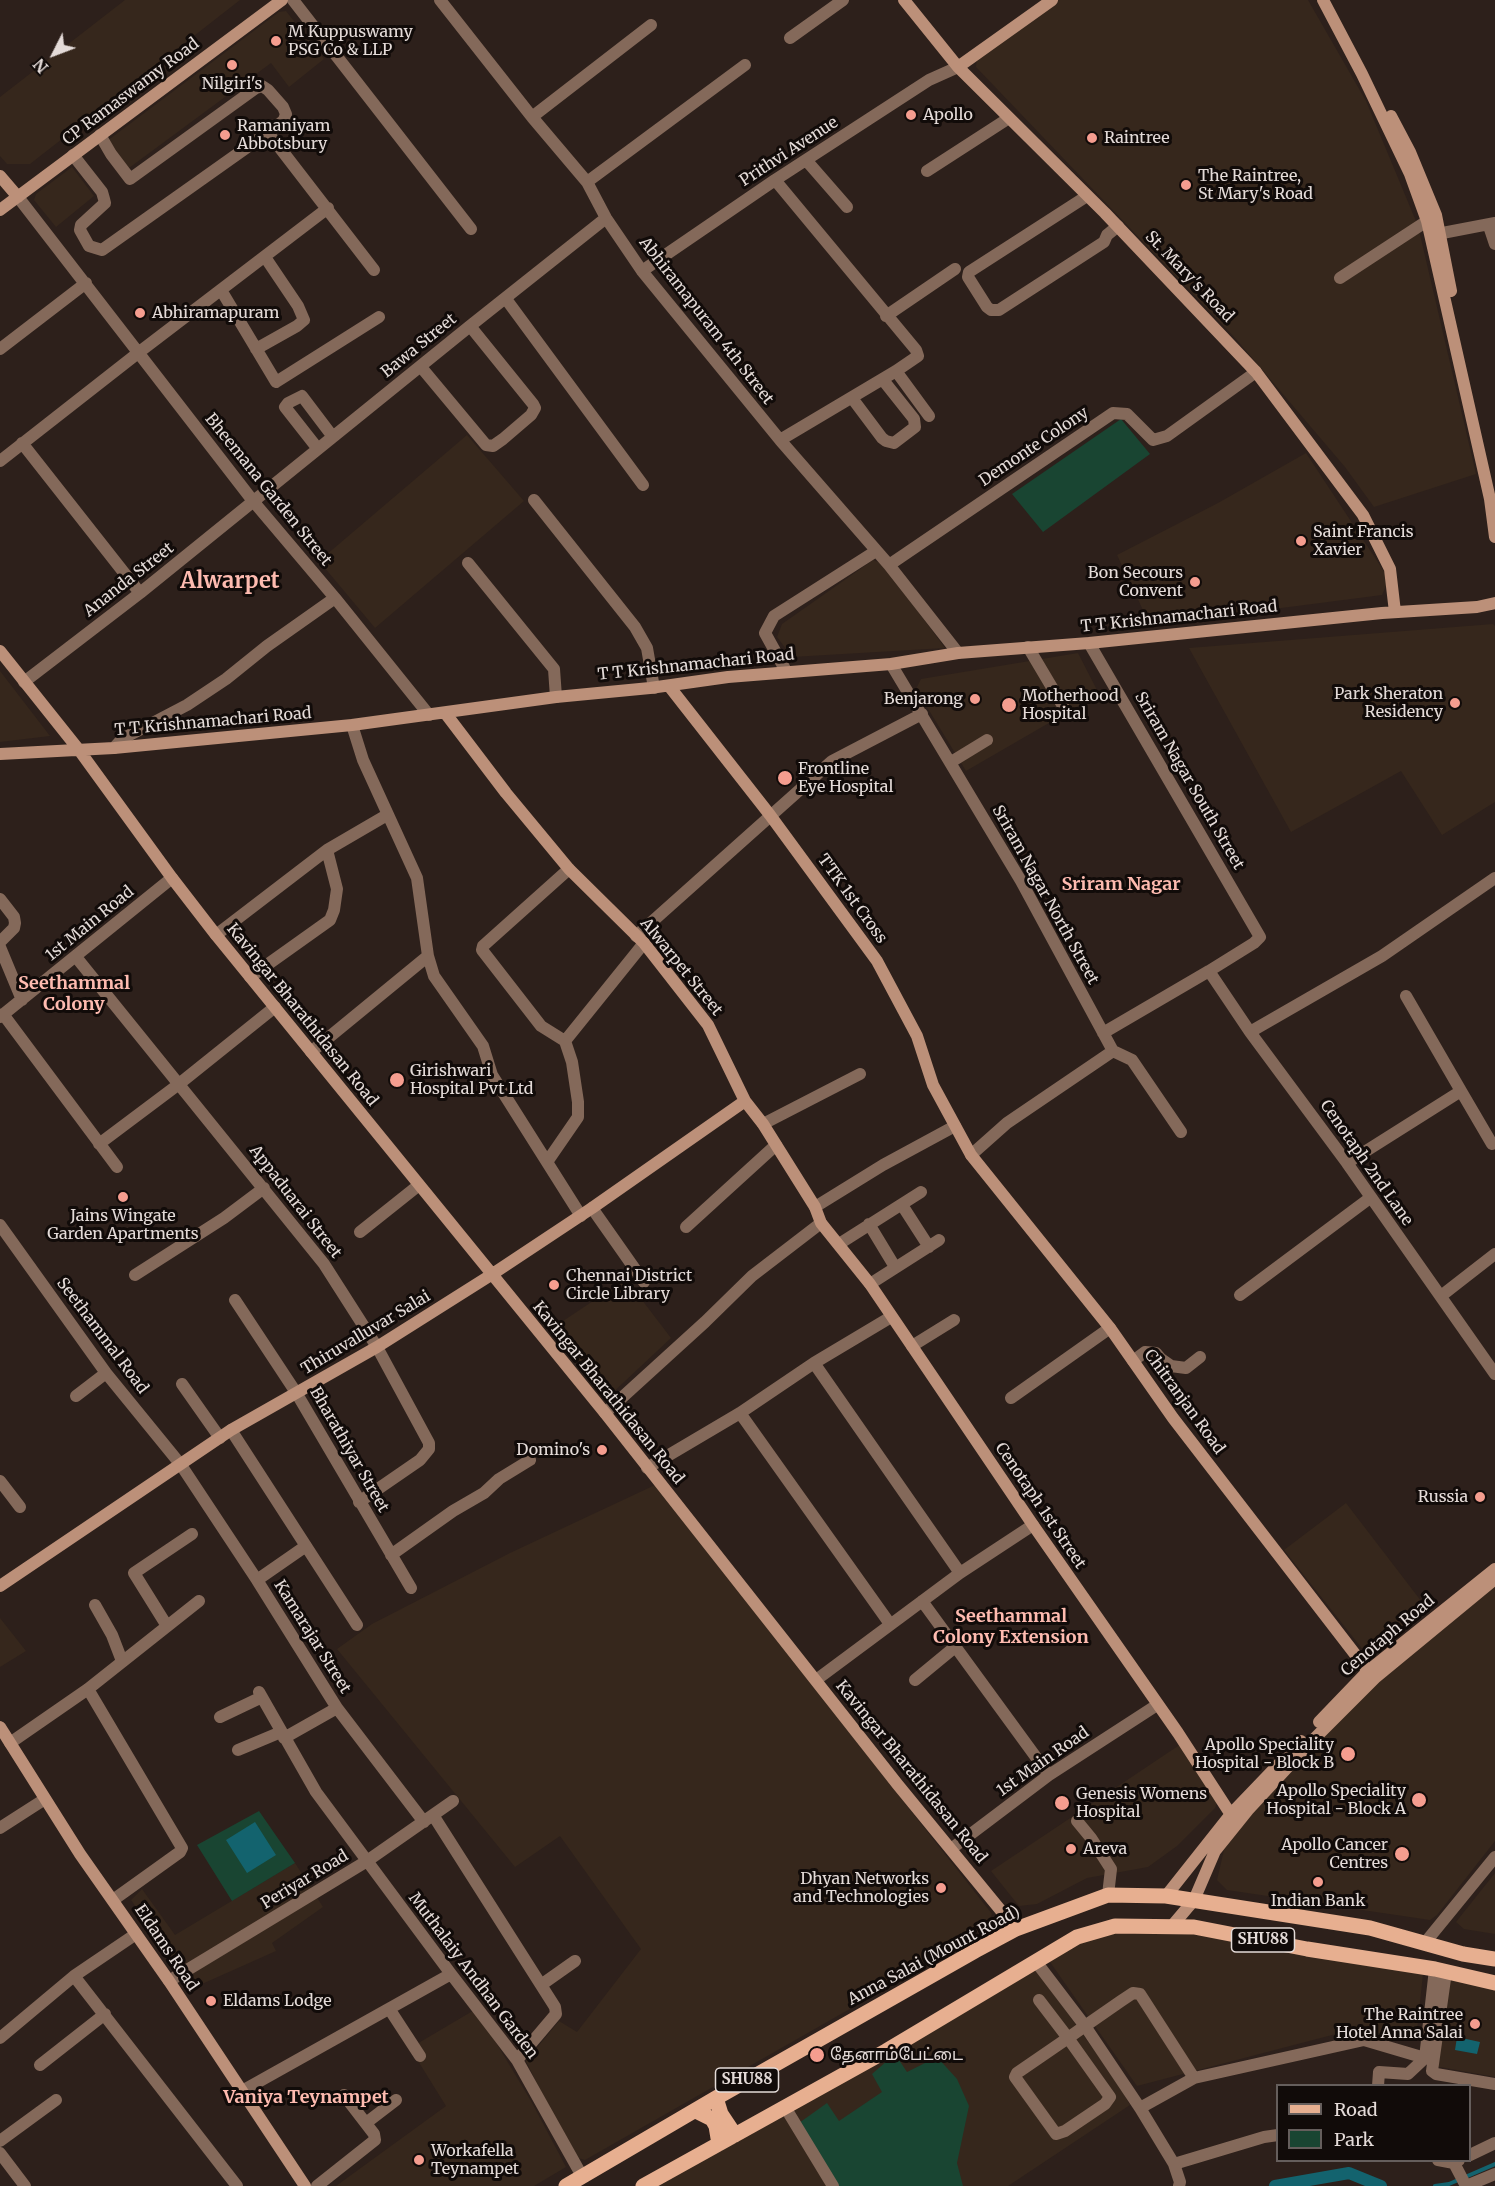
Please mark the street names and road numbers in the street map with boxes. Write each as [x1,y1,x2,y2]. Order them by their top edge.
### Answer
street label: CP Ramaswamy Road [59,34,203,150]
street label: Prithvi Avenue [736,113,842,191]
street label: St. Mary's Road [1141,228,1237,326]
street label: Abhiramapuram 4th Street [635,233,777,409]
street label: Bawa Street [378,310,460,382]
street label: Demonte Colony [976,403,1092,491]
street label: Bheemana Garden Street [201,410,335,570]
street label: Ananda Street [80,539,178,621]
street label: T T Krishnamachari Road [1080,597,1278,637]
street label: T T Krishnamachari Road [597,645,795,685]
street label: Sriram Nagar South Street [1130,689,1248,873]
street label: T T Krishnamachari Road [114,704,312,740]
street label: Sriram Nagar North Street [988,802,1102,988]
street label: TTK 1st Cross [813,851,891,947]
street label: 1st Main Road [42,883,138,965]
street label: Alwarpet Street [636,914,726,1020]
street label: Kavingar Bharathidasan Road [222,920,382,1110]
street label: Cenotaph 2nd Lane [1315,1097,1417,1229]
street label: Appaduarai Street [245,1142,345,1262]
street label: Seethammal Road [52,1274,152,1398]
street label: Thiruvalluvar Salai [298,1287,434,1379]
street label: Kavingar Bharathidasan Road [528,1298,688,1488]
street label: Chitranjan Road [1140,1346,1228,1458]
street label: Bharathiyar Street [305,1384,393,1516]
street label: Cenotaph 1st Street [991,1439,1089,1573]
street label: Kamarajar Street [269,1577,355,1697]
street label: Cenotaph Road [1337,1591,1439,1681]
street label: Kavingar Bharathidasan Road [831,1677,991,1867]
street label: 1st Main Road [993,1723,1093,1801]
street label: Periyar Road [258,1847,352,1913]
street label: Muthalaiy Andhan Garden [404,1889,542,2063]
street label: Eldams Road [130,1901,202,1995]
street label: Anna Salai (Mount Road) [845,1902,1023,2010]
road number: SHU88 [1232,1928,1294,1952]
road number: SHU88 [716,2068,778,2092]

